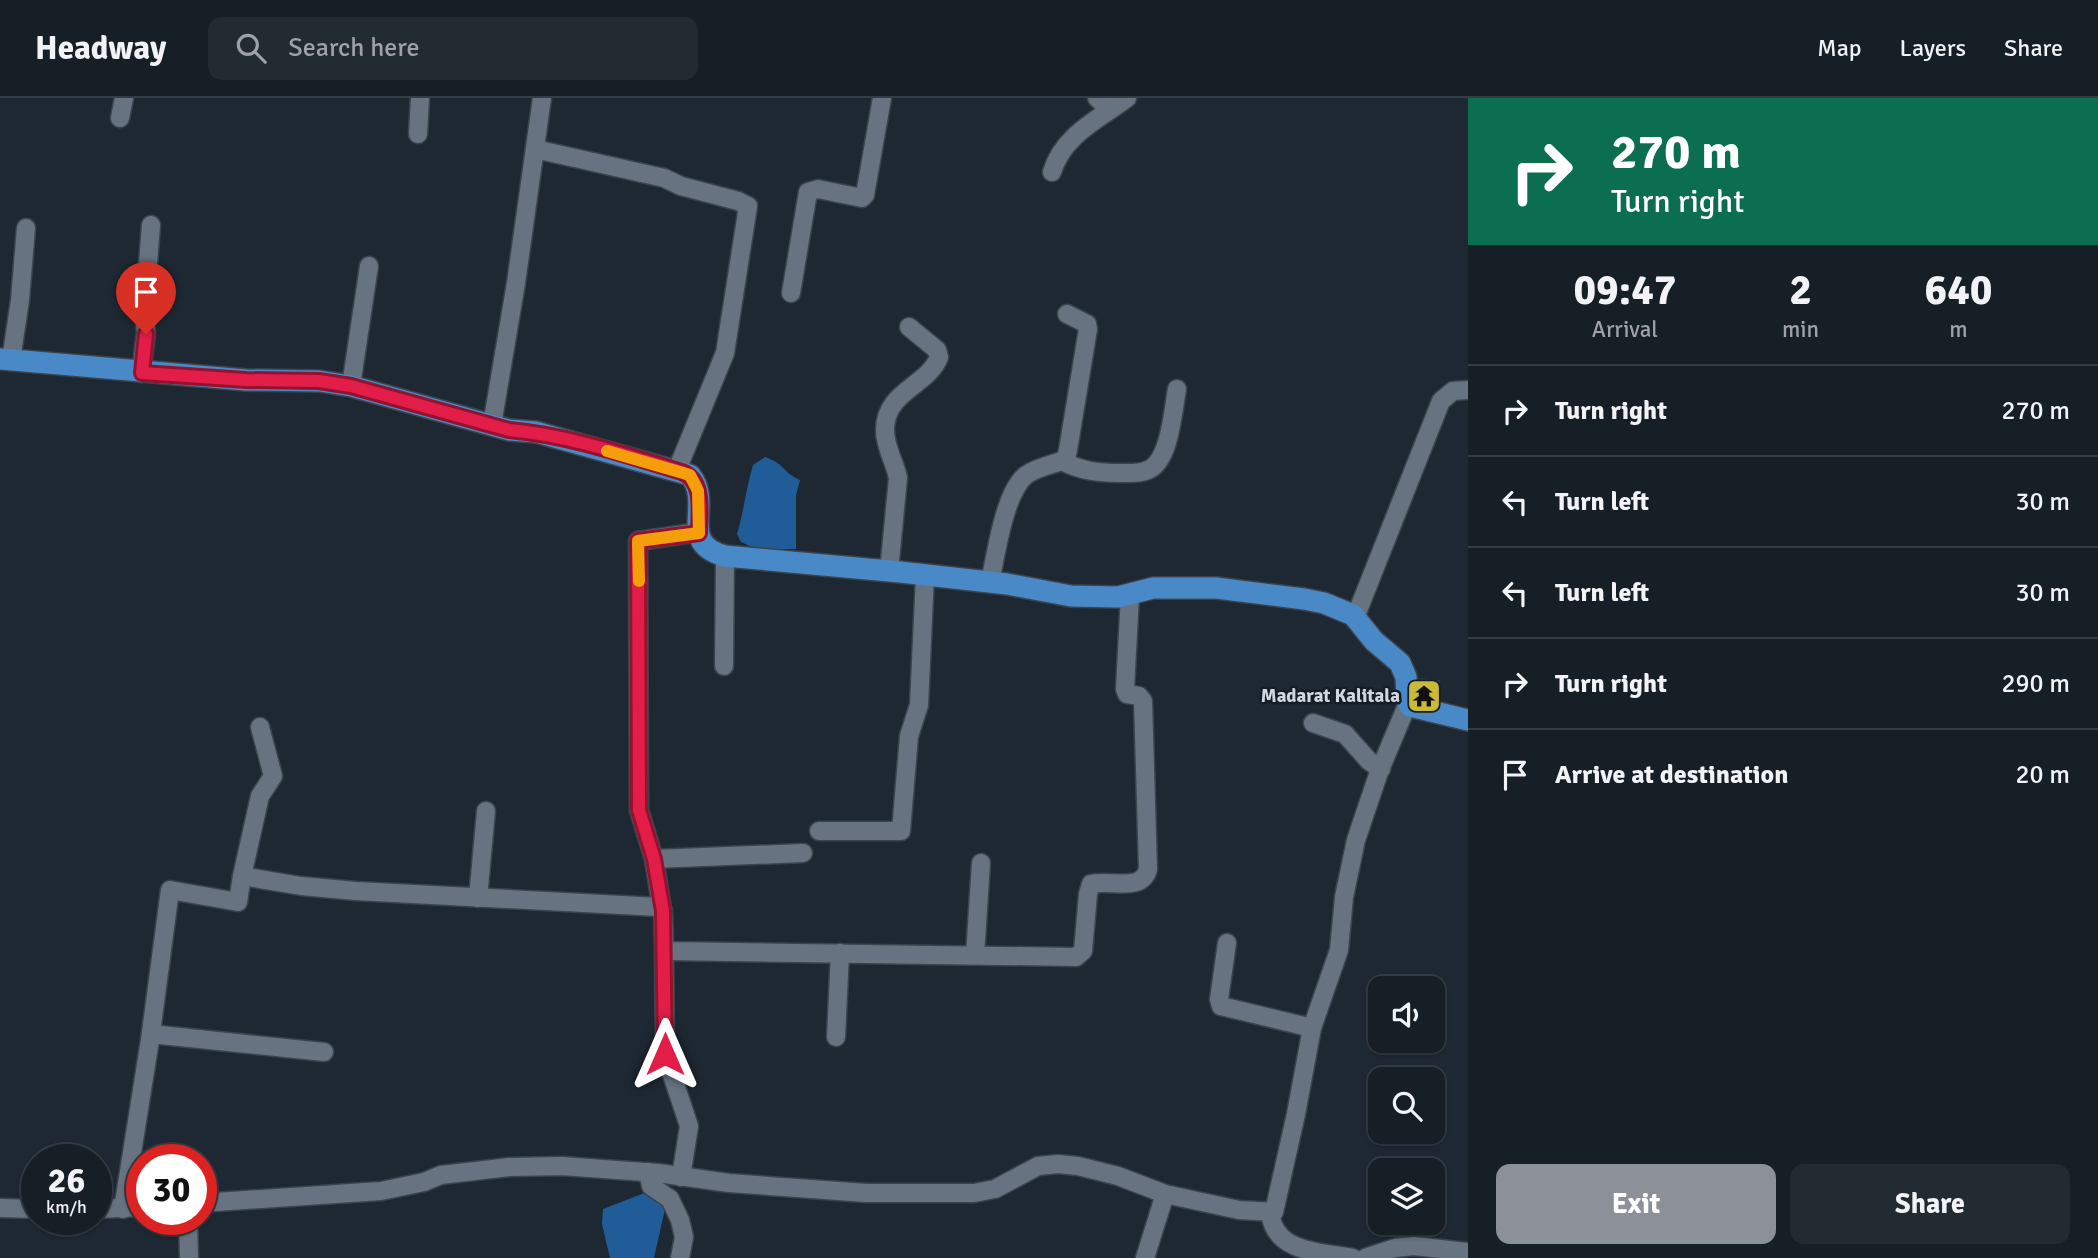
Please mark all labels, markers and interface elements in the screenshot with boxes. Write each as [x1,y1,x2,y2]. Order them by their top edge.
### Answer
search box [208,17,698,80]
text: Headway [35,28,166,69]
icon: search [232,29,270,67]
text: Search here [288,32,419,64]
text: Map [1817,33,1862,63]
text: Layers [1900,33,1966,63]
text: Share [2004,33,2063,63]
text: 270 m [1611,122,1741,182]
icon: right [1496,126,1587,217]
text: Turn right [1611,182,1744,221]
pin [116,262,176,334]
text: 09:47 [1573,265,1677,316]
text: 2 [1789,265,1812,316]
text: 640 [1924,265,1993,316]
icon: arrive [127,273,165,311]
text: Arrival [1592,315,1658,344]
text: min [1782,315,1819,344]
text: m [1949,315,1968,344]
icon: right [1496,392,1534,430]
text: Turn right [1555,395,1667,427]
text: 270 m [2001,395,2070,427]
icon: left [1496,483,1534,521]
text: Turn left [1555,486,1649,518]
text: 30 m [2015,486,2070,518]
icon: left [1496,574,1534,612]
text: Turn left [1555,577,1649,609]
text: 30 m [2015,577,2070,609]
icon: right [1496,665,1534,703]
text: Turn right [1555,668,1667,700]
text: 290 m [2001,668,2070,700]
temple icon: Madarat Kalitala [1405,677,1443,715]
place label: Madarat Kalitala [1261,684,1400,708]
icon: arrive [1496,756,1534,794]
text: Arrive at destination [1555,759,1788,791]
text: 20 m [2015,759,2070,791]
map controls [1368,976,1445,1235]
button: sound [1368,976,1445,1053]
position arrow [628,1017,702,1091]
button: search [1368,1067,1445,1144]
speed limit sign: 30 [126,1144,217,1235]
button: layers [1368,1158,1445,1235]
text: 26 [48,1159,85,1202]
button: Exit [1496,1164,1776,1244]
button: Share [1790,1164,2070,1244]
text: km/h [46,1196,87,1218]

